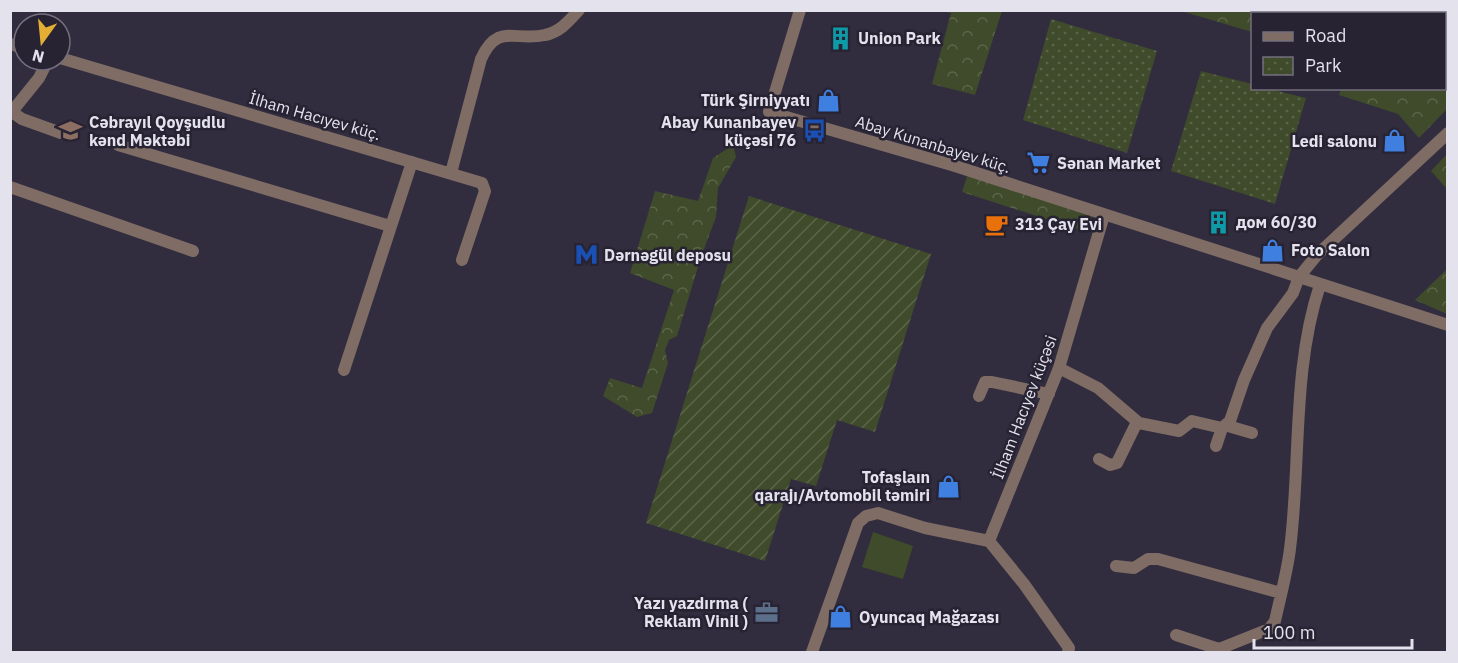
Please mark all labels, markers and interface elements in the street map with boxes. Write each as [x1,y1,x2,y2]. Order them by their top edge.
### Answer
north arrow [12,12,72,72]
legend [1251,12,1446,90]
text: Road [1305,24,1346,47]
building icon: Union Park [827,25,853,51]
place label: Union Park [858,28,941,48]
text: N [30,45,46,68]
text: Park [1305,54,1342,77]
shop icon: Türk Şirniyyatı [815,87,841,113]
street label: İlham Hacıyev küç. [247,88,383,144]
place label: Türk Şirniyyatı [701,90,810,110]
street label: Abay Kunanbayev küç. [853,111,1013,177]
place label: Cəbrayıl Qoyşudlu kənd Məktəbi [89,112,225,150]
place label: Abay Kunanbayev küçəsi 76 [661,112,796,150]
school or university icon: Cəbrayıl Qoyşudlu kənd Məktəbi [58,118,84,144]
bus stop icon: Abay Kunanbayev küçəsi 76 [801,118,827,144]
shop icon: Ledi salonu [1382,128,1408,154]
place label: Ledi salonu [1291,131,1377,151]
supermarket icon: Sənan Market [1026,150,1052,176]
place label: Sənan Market [1057,153,1161,173]
building icon: дом 60/30 [1205,209,1231,235]
cafe icon: 313 Çay Evi [984,211,1010,237]
place label: дом 60/30 [1236,212,1317,232]
place label: 313 Çay Evi [1015,214,1102,234]
shop icon: Foto Salon [1260,237,1286,263]
place label: Foto Salon [1291,240,1370,260]
metro station icon: Dərnəgül deposu [573,242,599,268]
place label: Dərnəgül deposu [604,245,731,265]
street label: İlham Hacıyev küçəsi [987,332,1061,482]
place label: Tofaşlaın qarajı/Avtomobil təmiri [755,467,930,505]
shop icon: Tofaşlaın qarajı/Avtomobil təmiri [935,473,961,499]
place label: Yazı yazdırma ( Reklam Vinil ) [634,593,749,631]
office icon: Yazı yazdırma ( Reklam Vinil ) [753,599,779,625]
shop icon: Oyuncaq Mağazası [828,604,854,630]
place label: Oyuncaq Mağazası [859,607,999,627]
scale bar [1254,612,1412,650]
text: 100 m [1263,621,1315,644]

